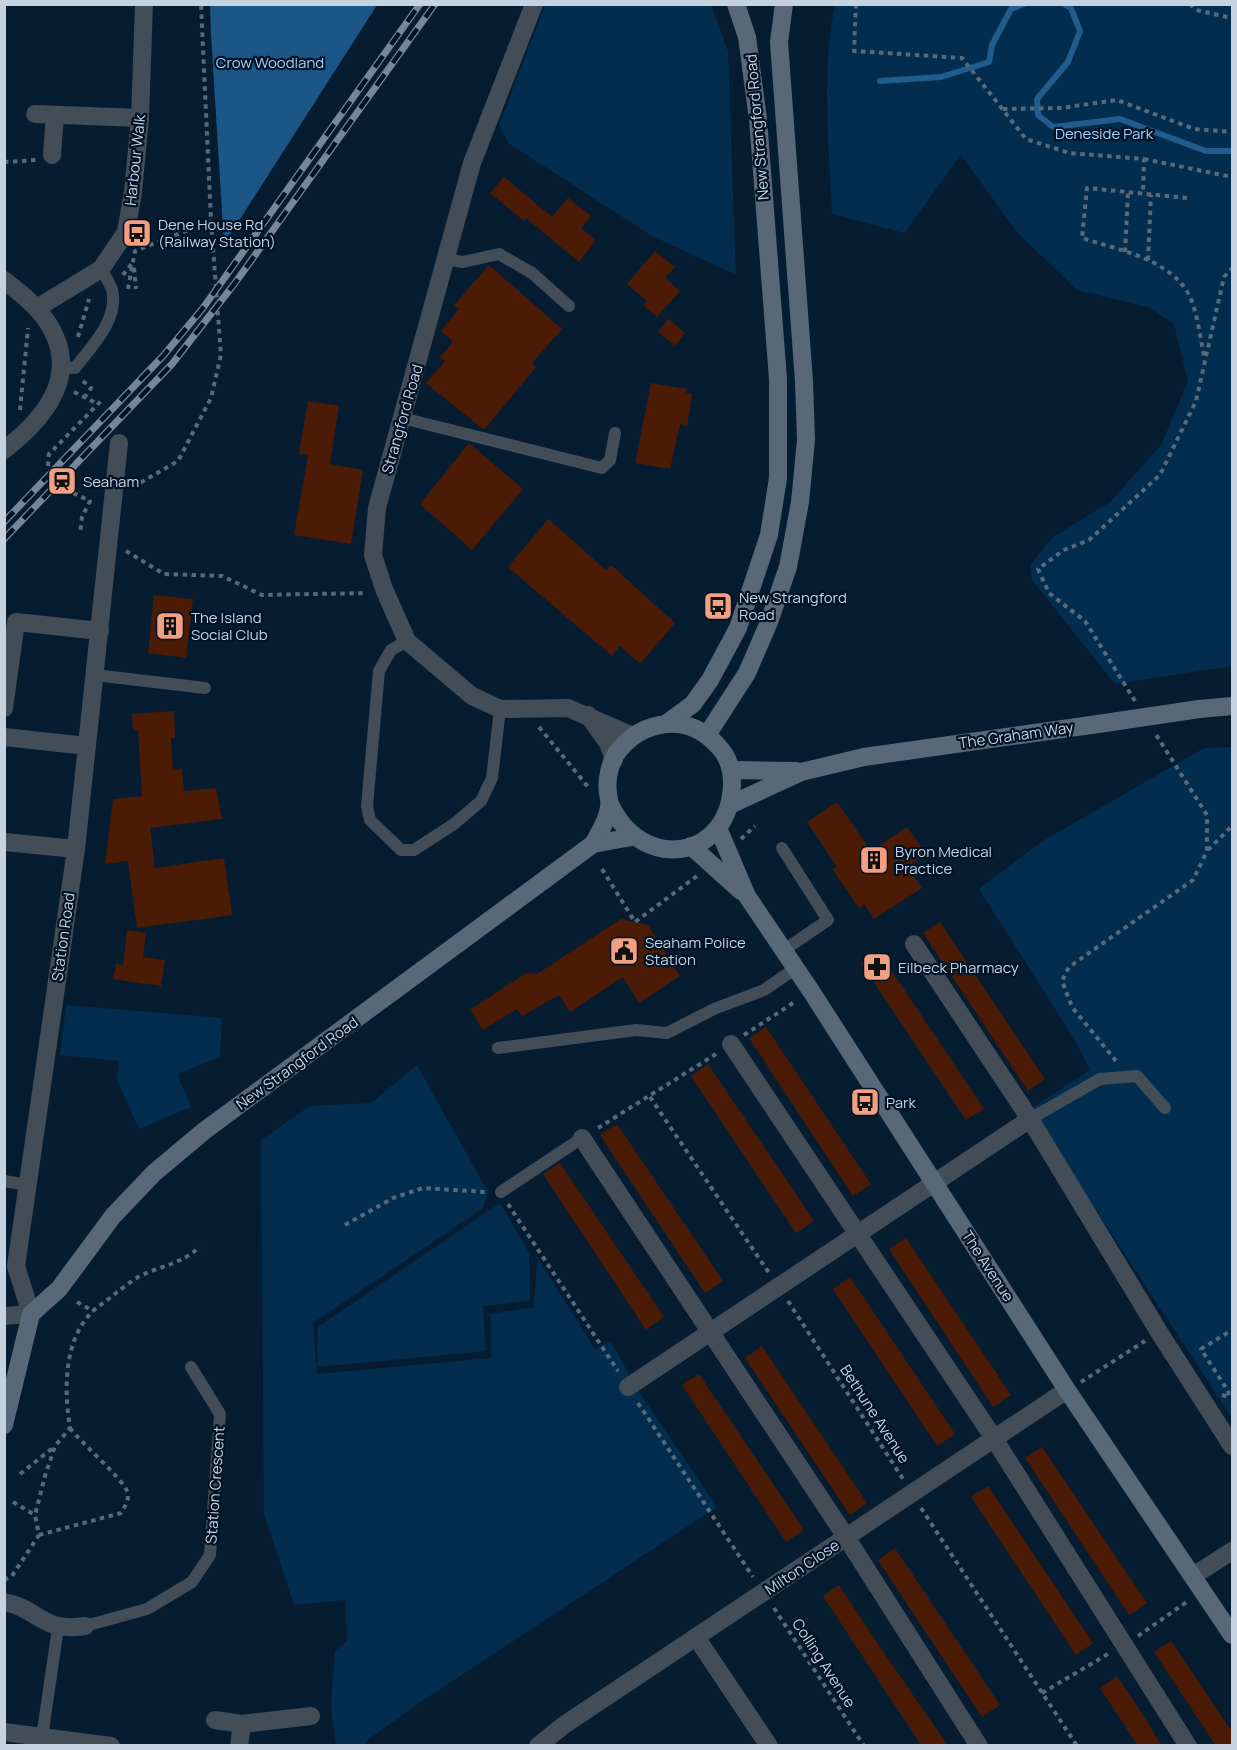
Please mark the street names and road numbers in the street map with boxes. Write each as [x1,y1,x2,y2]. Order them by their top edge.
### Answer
street label: New Strangford Road [740,53,774,201]
street label: Harbour Walk [120,113,150,207]
street label: Strangford Road [376,362,428,476]
street label: The Graham Way [957,717,1075,753]
street label: Station Road [46,891,80,983]
street label: New Strangford Road [232,1012,362,1114]
street label: The Avenue [957,1226,1019,1306]
street label: Bethune Avenue [835,1361,915,1468]
street label: Station Crescent [200,1425,230,1545]
street label: Milton Close [761,1534,844,1600]
street label: Colling Avenue [787,1614,861,1712]

